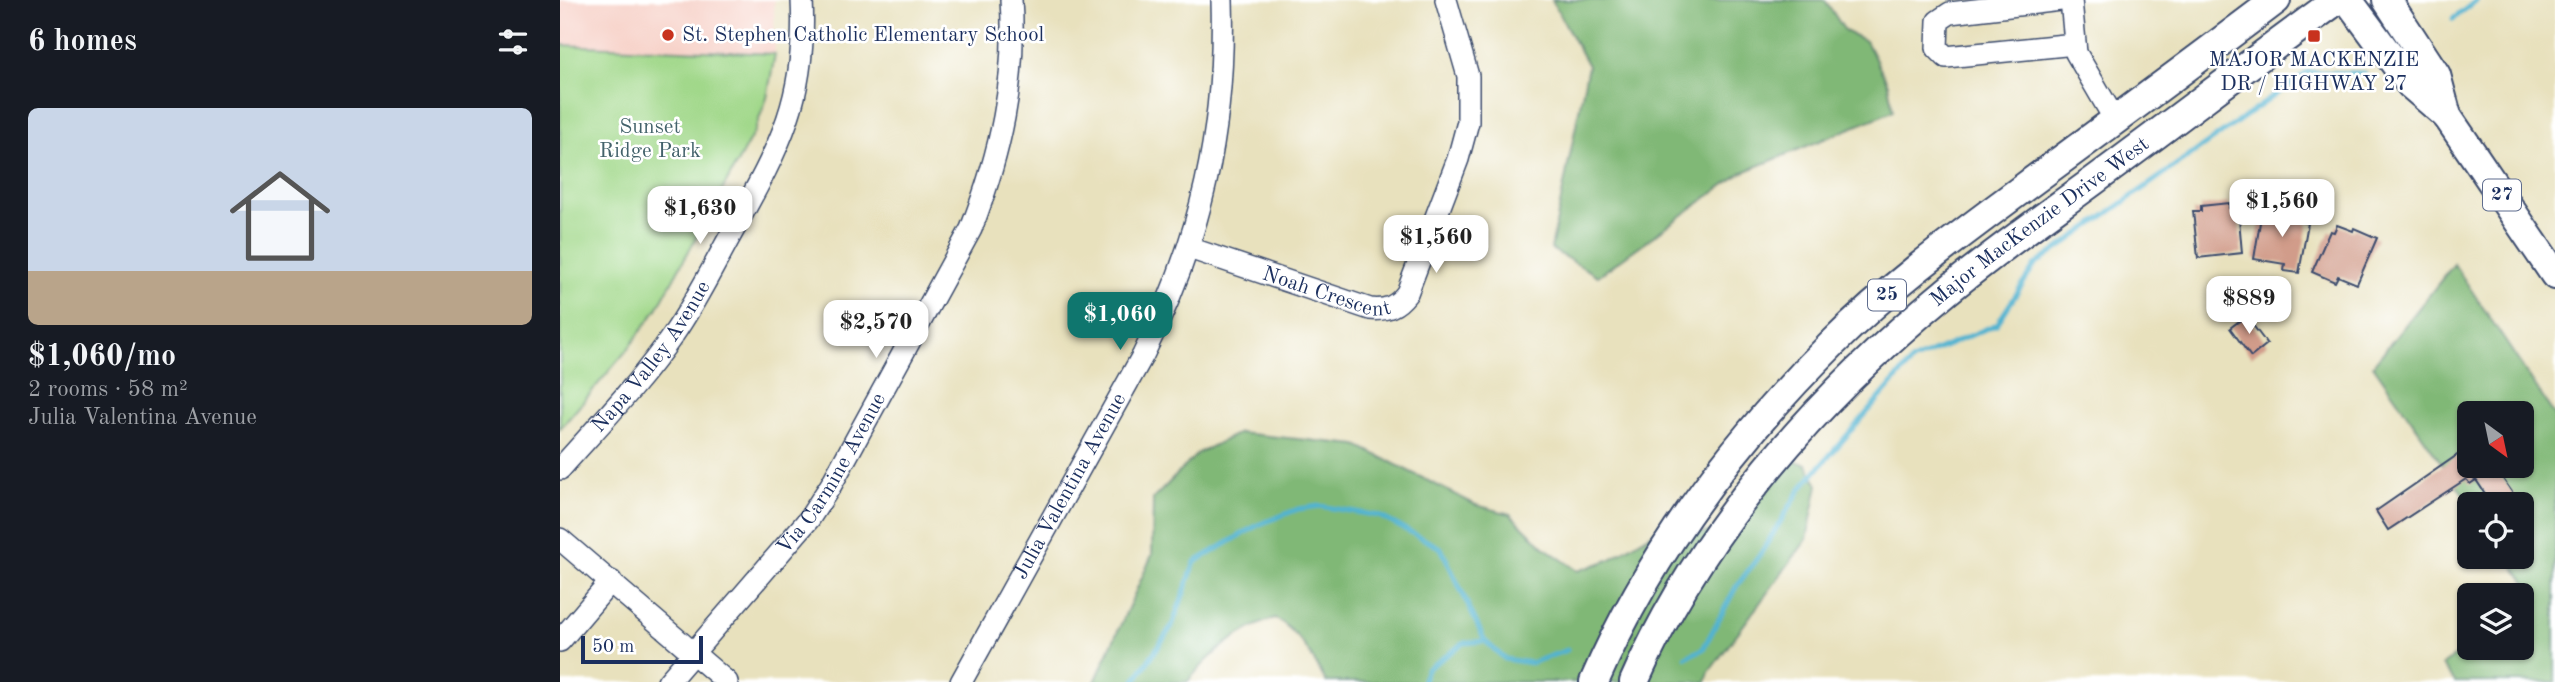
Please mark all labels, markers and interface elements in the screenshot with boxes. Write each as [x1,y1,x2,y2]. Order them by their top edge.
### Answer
icon: filters [494,23,532,61]
place label: St. Stephen Catholic Elementary School [682,25,1045,46]
text: 6 homes [28,27,137,57]
marker: St. Stephen Catholic Elementary School [660,27,676,43]
marker: MAJOR MACKENZIE DR / HIGHWAY 27 [2306,28,2322,44]
place label: MAJOR MACKENZIE DR / HIGHWAY 27 [2209,50,2419,95]
park label: Sunset Ridge Park [599,117,701,162]
street label: Major MacKenzie Drive West [1927,133,2153,311]
icon: home [217,153,343,279]
pin: $1,560 [2225,180,2339,239]
road number: 27 [2483,180,2521,210]
pin: $1,630 [643,187,757,246]
text: $1,560 [2245,190,2319,213]
text: $1,630 [663,197,737,220]
pin: $1,560 [1379,216,1493,275]
text: $1,560 [1399,226,1473,249]
street label: Noah Crescent [1260,263,1393,320]
pin: $889 [2208,276,2290,336]
street label: Napa Valley Avenue [588,278,714,437]
road number: 25 [1868,280,1906,310]
text: $889 [2222,287,2276,310]
pin: $1,060 [1063,292,1177,352]
pin: $2,570 [819,300,933,360]
text: $1,060 [1083,303,1157,326]
text: $2,570 [839,311,913,334]
text: $1,060/mo [28,342,176,372]
text: 2 rooms · 58 m² [28,378,188,401]
street label: Via Carmine Avenue [773,389,890,558]
street label: Julia Valentina Avenue [1010,390,1130,583]
north arrow [2457,401,2534,478]
map controls [2457,401,2534,660]
text: Julia Valentina Avenue [28,406,257,429]
button: locate [2457,492,2534,569]
button: layers [2457,583,2534,660]
scale bar [581,633,704,665]
text: 50 m [592,638,634,657]

